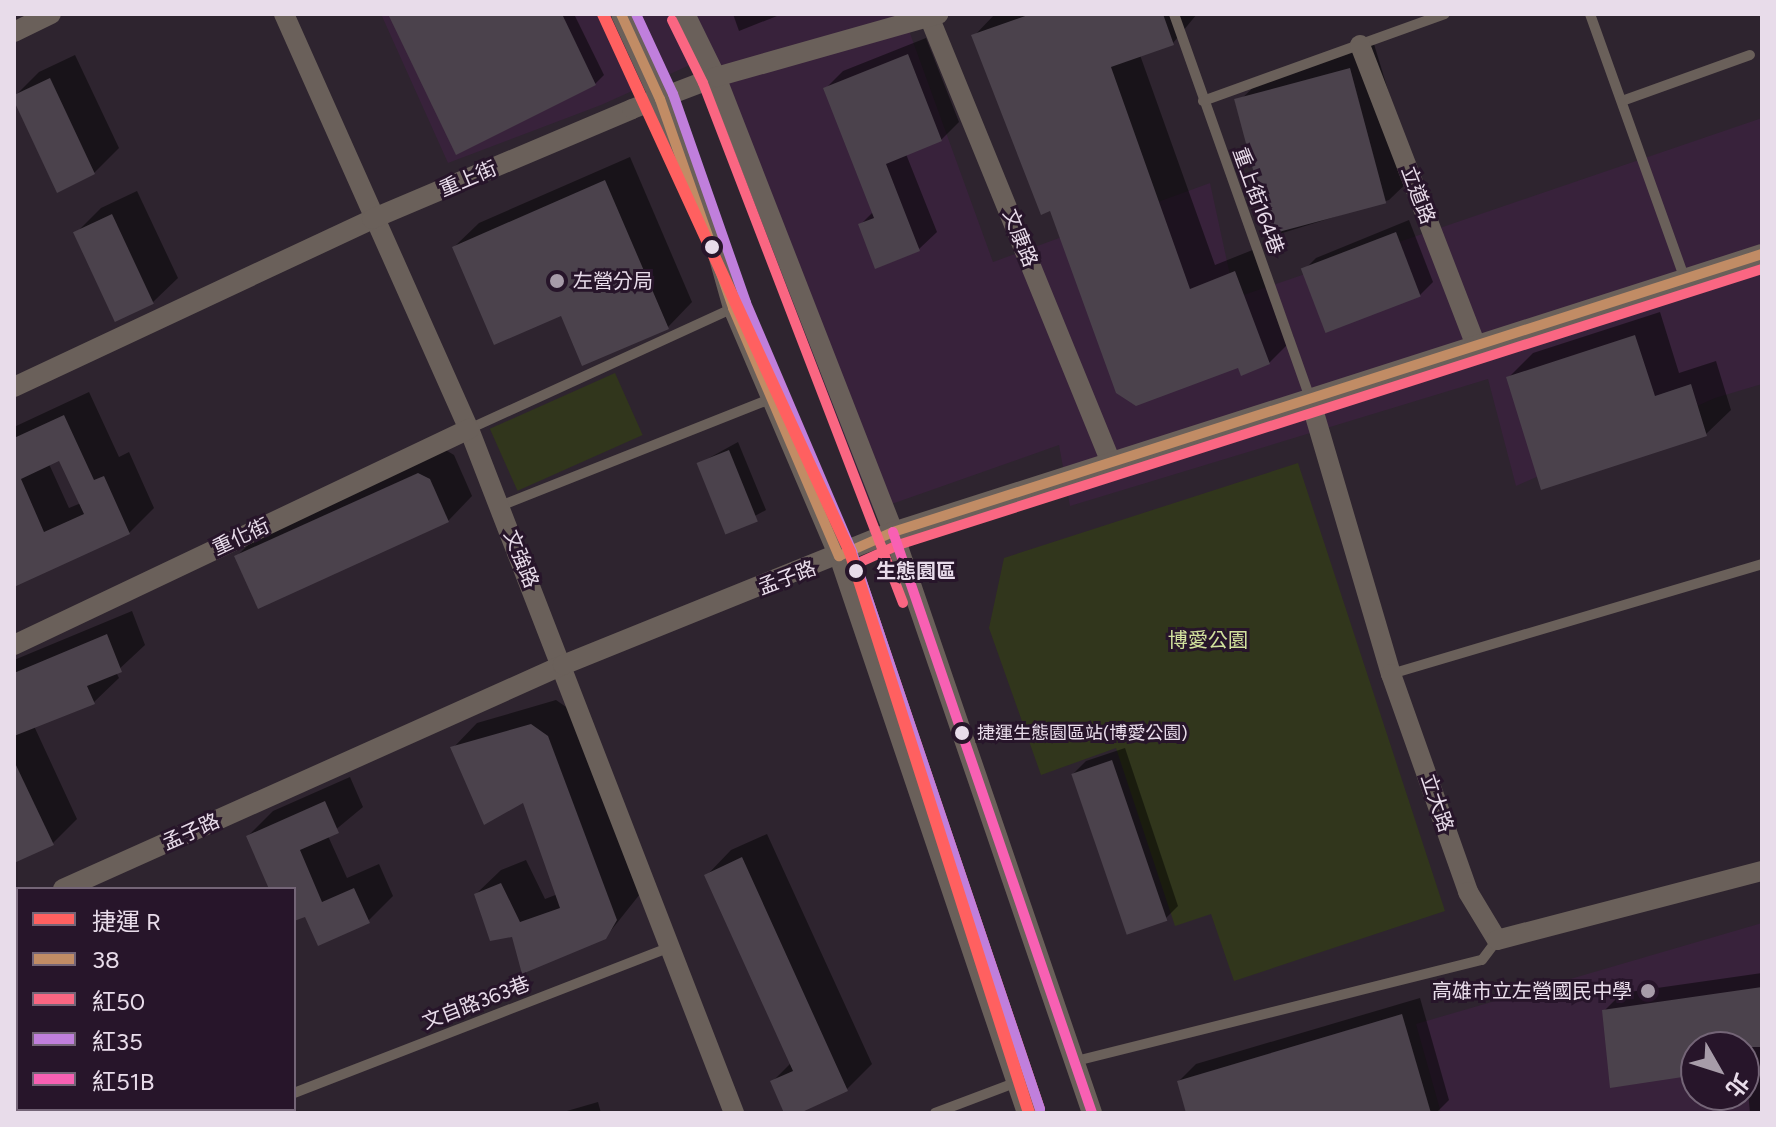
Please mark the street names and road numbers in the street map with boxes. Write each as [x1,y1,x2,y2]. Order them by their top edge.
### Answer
street label: 重上街164巷 [1228,144,1288,258]
street label: 重上街 [436,156,500,202]
street label: 立道路 [1396,163,1440,227]
street label: 文康路 [998,206,1042,270]
street label: 重化街 [209,513,273,561]
street label: 文強路 [499,527,543,591]
street label: 孟子路 [755,556,819,600]
street label: 立大路 [1416,771,1458,835]
street label: 孟子路 [159,809,223,855]
street label: 文自路363巷 [419,972,533,1034]

